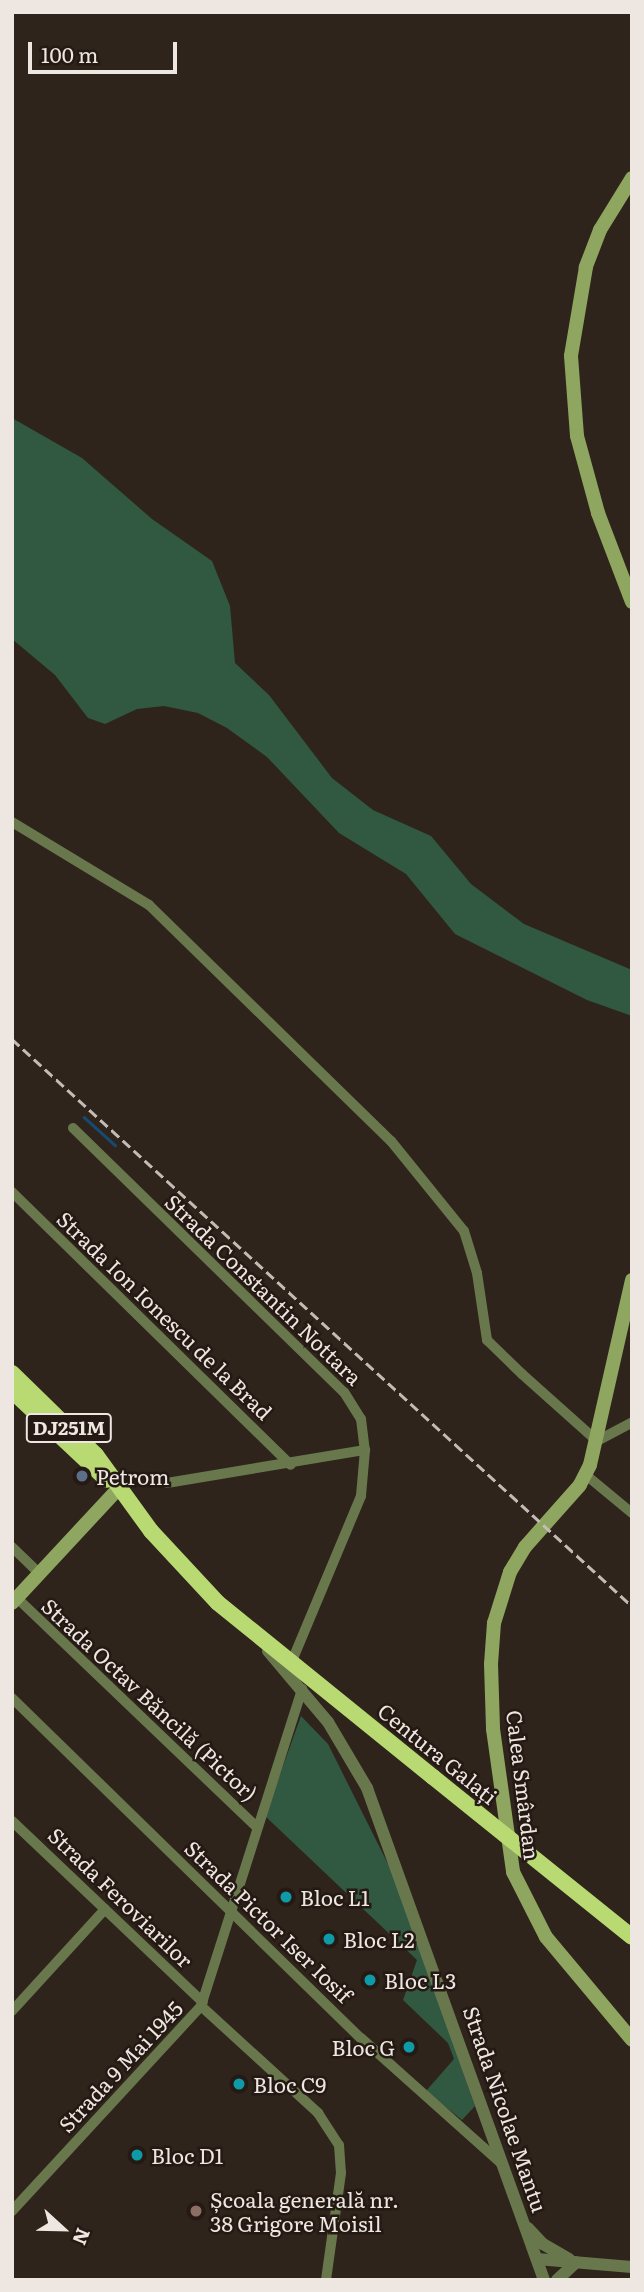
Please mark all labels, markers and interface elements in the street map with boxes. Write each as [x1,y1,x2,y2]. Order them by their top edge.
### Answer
scale bar [32,28,180,72]
text: 100 m [41,38,98,69]
street label: Strada Constantin Nottara [160,1188,368,1390]
street label: Strada Ion Ionescu de la Brad [52,1206,278,1424]
road number: DJ251M [25,1412,113,1444]
place label: Petrom [96,1463,169,1489]
marker: Petrom [74,1468,90,1484]
street label: Strada Octav Băncilă (Pictor) [37,1593,263,1805]
street label: Centura Galați [373,1697,503,1809]
street label: Calea Smârdan [502,1709,546,1861]
street label: Strada Feroviarilor [44,1822,198,1972]
street label: Strada Pictor Iser Iosif [180,1835,358,2007]
place label: Bloc L1 [300,1884,370,1910]
marker: Bloc L1 [278,1889,294,1905]
place label: Bloc L2 [343,1926,415,1952]
marker: Bloc L2 [321,1931,337,1947]
place label: Bloc L3 [384,1967,456,1993]
marker: Bloc L3 [362,1972,378,1988]
street label: Strada 9 Mai 1945 [53,1995,187,2137]
street label: Strada Nicolae Mantu [459,2003,553,2215]
place label: Bloc G [332,2034,395,2060]
marker: Bloc G [401,2039,417,2055]
place label: Bloc C9 [253,2071,326,2097]
marker: Bloc C9 [231,2076,247,2092]
place label: Bloc D1 [151,2142,223,2168]
marker: Bloc D1 [129,2147,145,2163]
place label: Școala generală nr. 38 Grigore Moisil [210,2186,399,2236]
north arrow [28,2194,98,2264]
marker: Școala generală nr. 38 Grigore Moisil [188,2203,204,2219]
text: N [67,2224,98,2249]

